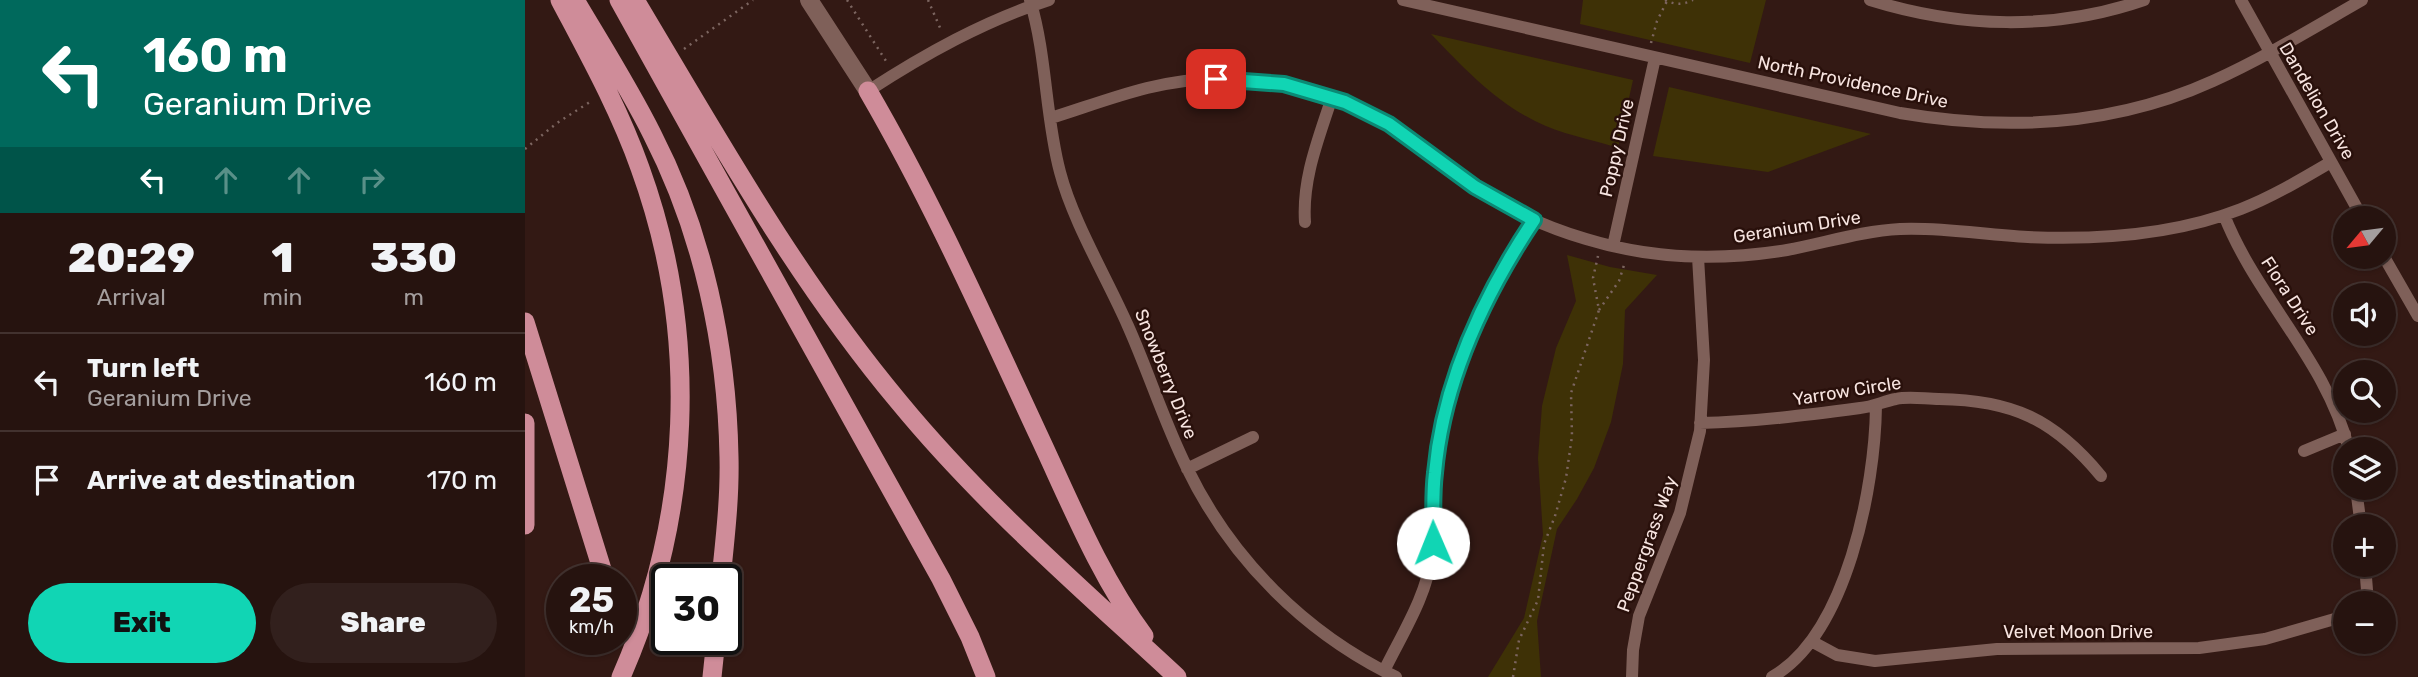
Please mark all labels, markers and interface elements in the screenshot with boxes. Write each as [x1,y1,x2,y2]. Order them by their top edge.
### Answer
text: 160 m [143,26,288,84]
icon: left [28,28,119,119]
street label: Dandelion Drive [2275,38,2359,164]
pin [1186,49,1246,109]
street label: North Providence Drive [1756,51,1950,113]
icon: arrive [1197,60,1235,98]
text: Geranium Drive [143,85,372,123]
street label: Poppy Drive [1595,97,1639,199]
icon: left [134,161,172,199]
icon: ahead [207,161,245,199]
icon: ahead [280,161,318,199]
icon: right [353,161,391,199]
street label: Geranium Drive [1732,206,1862,248]
north arrow [2333,206,2396,270]
map controls [2333,206,2396,654]
text: 20:29 [68,233,195,283]
text: 1 [271,233,294,283]
text: 330 [370,233,457,283]
street label: Flora Drive [2256,252,2324,340]
text: Arrival [97,283,166,311]
text: min [263,283,303,311]
text: m [404,283,424,311]
button: sound [2333,283,2396,346]
street label: Snowberry Drive [1130,306,1202,442]
text: Turn left [87,353,199,384]
button: search [2333,360,2396,423]
icon: left [28,363,66,401]
text: 160 m [424,367,497,398]
street label: Yarrow Circle [1791,372,1903,410]
text: Geranium Drive [87,384,252,412]
button: layers [2333,437,2396,500]
icon: arrive [28,461,66,499]
text: Arrive at destination [87,465,355,496]
text: 170 m [427,465,497,496]
street label: Peppergrass Way [1612,473,1682,615]
position arrow [1396,506,1470,580]
button: + [2333,514,2396,577]
speed limit sign: 30 [651,564,742,655]
text: 25 [569,579,614,621]
button: Exit [28,583,256,663]
button: Share [270,583,497,663]
button: − [2333,591,2396,654]
text: km/h [569,616,614,638]
street label: Velvet Moon Drive [2003,621,2153,643]

